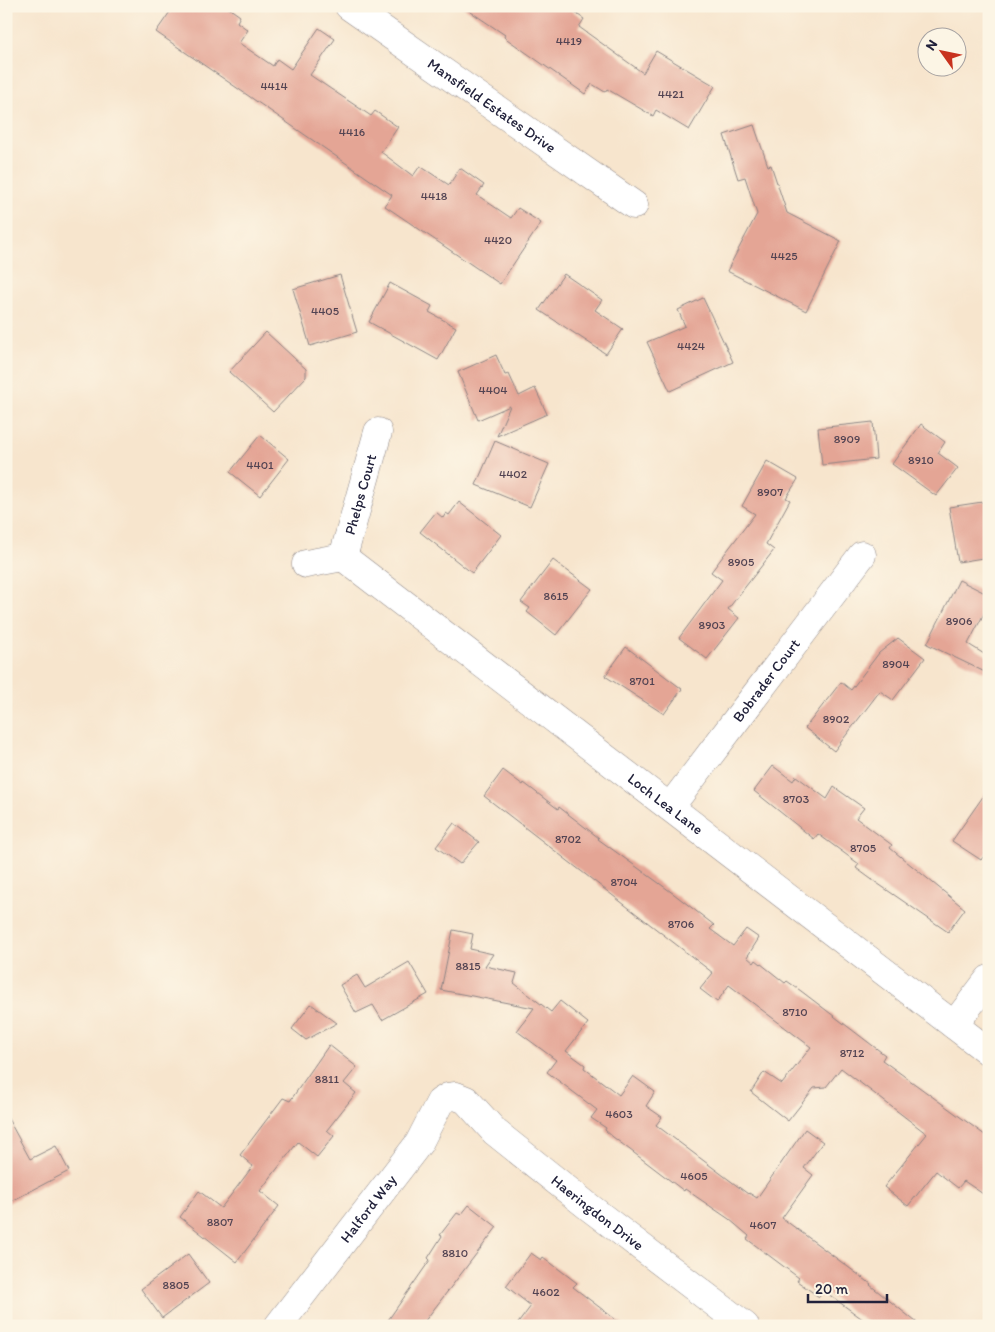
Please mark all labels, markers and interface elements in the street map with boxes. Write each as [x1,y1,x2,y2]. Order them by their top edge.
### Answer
north arrow [918,28,968,78]
house number: 4419 [556,34,582,48]
text: N [922,37,941,54]
street label: Mansfield Estates Drive [424,55,559,157]
house number: 4414 [260,79,288,93]
house number: 4421 [658,87,685,101]
house number: 4416 [339,125,365,139]
house number: 4418 [421,189,448,203]
house number: 4420 [484,233,512,247]
house number: 4425 [770,249,798,263]
house number: 4405 [311,304,339,318]
house number: 4424 [677,339,705,353]
house number: 4404 [478,383,508,397]
house number: 8909 [834,432,860,446]
street label: Phelps Court [341,452,380,537]
house number: 8910 [908,453,934,467]
house number: 4401 [246,458,274,472]
house number: 4402 [499,467,528,481]
house number: 8907 [757,485,783,499]
house number: 8905 [728,555,754,569]
house number: 8615 [544,589,568,603]
house number: 8906 [946,614,972,628]
house number: 8903 [699,618,726,632]
street label: Bobrader Court [729,635,804,726]
house number: 8904 [882,657,910,671]
house number: 8701 [629,674,655,688]
house number: 8902 [823,712,850,726]
street label: Loch Lea Lane [624,769,707,839]
house number: 8703 [783,792,810,806]
house number: 8702 [555,832,582,846]
house number: 8705 [850,841,876,855]
house number: 8704 [610,875,638,889]
house number: 8706 [668,917,694,931]
house number: 8815 [455,959,481,973]
house number: 8710 [782,1005,808,1019]
house number: 8712 [840,1046,865,1060]
house number: 8811 [315,1072,340,1086]
house number: 4603 [605,1107,633,1121]
house number: 4605 [680,1169,708,1183]
street label: Halford Way [336,1171,400,1246]
street label: Haeringdon Drive [548,1171,647,1254]
house number: 8807 [207,1215,233,1229]
house number: 4607 [750,1218,776,1232]
house number: 8810 [442,1246,468,1260]
scale bar [808,1272,886,1304]
house number: 8805 [163,1278,189,1292]
text: 20 m [815,1280,849,1298]
house number: 4602 [532,1285,560,1299]

